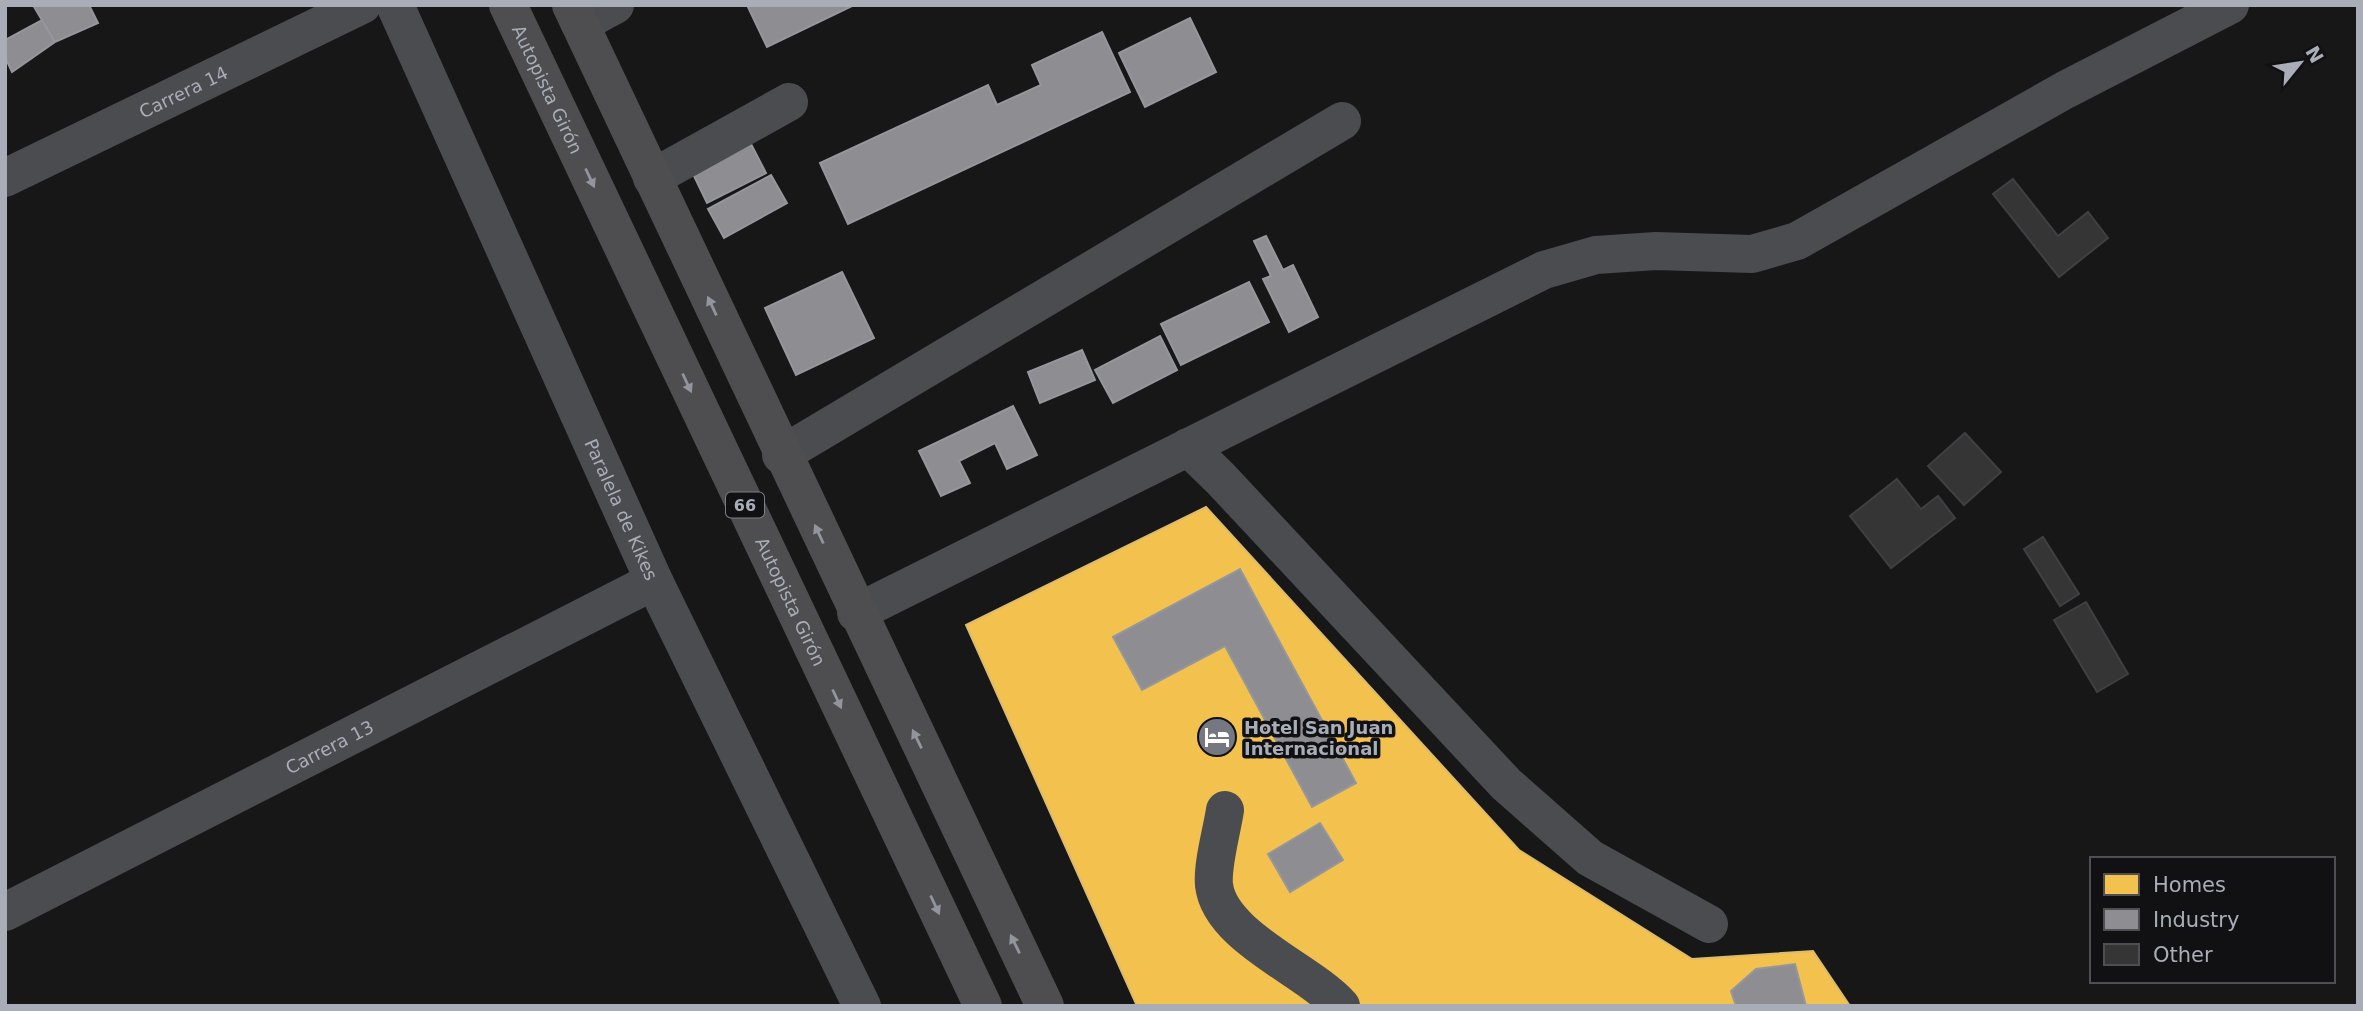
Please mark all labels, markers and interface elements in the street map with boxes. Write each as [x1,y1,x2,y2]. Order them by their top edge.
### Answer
street label: Autopista Girón [508,21,587,157]
north arrow [2265,28,2335,98]
text: N [2301,42,2328,67]
street label: Carrera 14 [135,61,231,122]
one-way arrow [584,167,595,188]
one-way arrow [706,296,718,316]
one-way arrow [682,373,693,393]
street label: Paralela de Kikes [581,435,663,583]
road number: 66 [726,492,764,518]
one-way arrow [813,524,825,544]
street label: Autopista Girón [751,534,830,669]
one-way arrow [832,689,843,709]
street label: Carrera 13 [282,715,377,778]
hotel icon: Hotel San Juan Internacional [1196,716,1238,758]
place label: Hotel San Juan Internacional [1244,717,1393,759]
one-way arrow [911,729,922,749]
legend [2090,857,2335,983]
text: Homes [2153,873,2226,897]
one-way arrow [929,895,941,915]
text: Industry [2153,908,2239,932]
one-way arrow [1010,934,1021,954]
text: Other [2153,943,2213,967]

